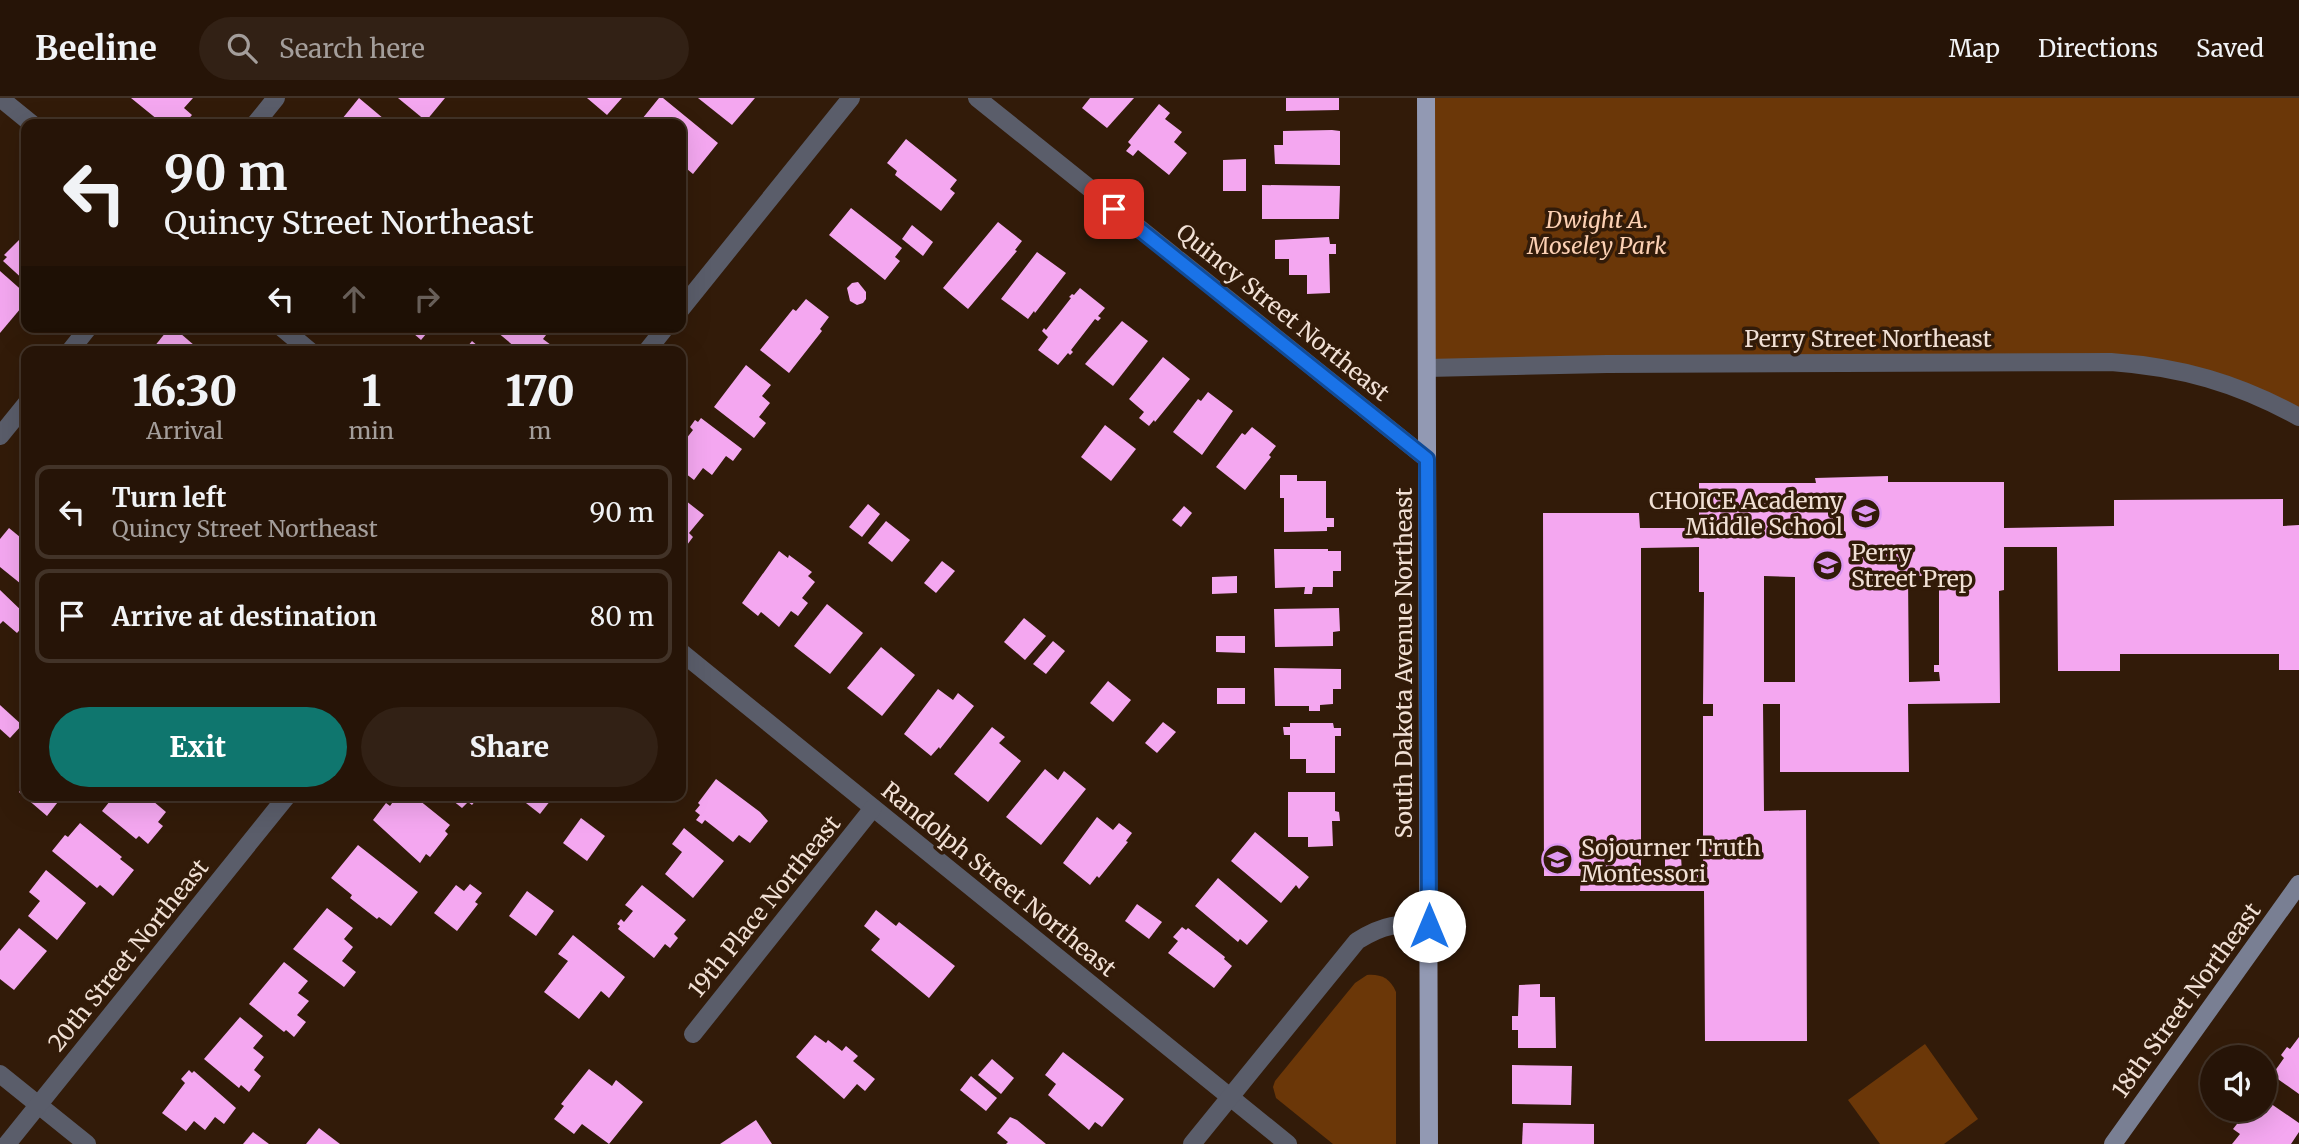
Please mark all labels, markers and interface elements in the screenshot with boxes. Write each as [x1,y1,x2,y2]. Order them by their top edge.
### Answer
search box [199,17,689,80]
text: Beeline [35,28,157,69]
icon: search [223,29,261,67]
text: Search here [279,32,425,65]
text: Map [1949,33,2000,64]
text: Directions [2038,33,2158,64]
text: Saved [2196,33,2264,64]
text: 90 m [164,142,288,203]
icon: left [49,147,140,238]
pin [1084,179,1144,239]
icon: arrive [1095,190,1133,228]
text: Quincy Street Northeast [164,203,534,243]
park label: Dwight A. Moseley Park [1527,205,1667,260]
street label: Quincy Street Northeast [1171,217,1395,407]
icon: left [262,280,300,318]
icon: ahead [335,280,373,318]
icon: right [408,280,446,318]
street label: Perry Street Northeast [1744,324,1992,353]
text: 16:30 [132,365,237,417]
text: 1 [361,365,381,417]
text: 170 [505,365,575,417]
text: Arrival [146,416,223,445]
text: min [349,416,394,445]
text: m [529,416,551,445]
text: Turn left [112,481,226,514]
place label: CHOICE Academy Middle School [1649,486,1844,541]
street label: South Dakota Avenue Northeast [1389,487,1418,839]
icon: left [53,493,91,531]
text: 90 m [590,496,654,529]
school or university icon: CHOICE Academy Middle School [1849,496,1883,530]
text: Quincy Street Northeast [112,514,378,543]
place label: Perry Street Prep [1851,538,1973,593]
school or university icon: Perry Street Prep [1811,548,1845,582]
icon: arrive [53,597,91,635]
text: Arrive at destination [112,600,377,633]
text: 80 m [590,600,654,633]
button: Exit [49,707,347,787]
button: Share [361,707,658,787]
street label: Randolph Street Northeast [876,775,1122,983]
street label: 19th Place Northeast [682,809,846,1003]
place label: Sojourner Truth Montessori [1581,833,1761,888]
school or university icon: Sojourner Truth Montessori [1541,843,1575,877]
street label: 20th Street Northeast [42,853,214,1057]
position arrow [1392,889,1466,963]
street label: 18th Street Northeast [2105,897,2267,1103]
map controls [2200,1045,2277,1122]
button: sound [2200,1045,2277,1122]

